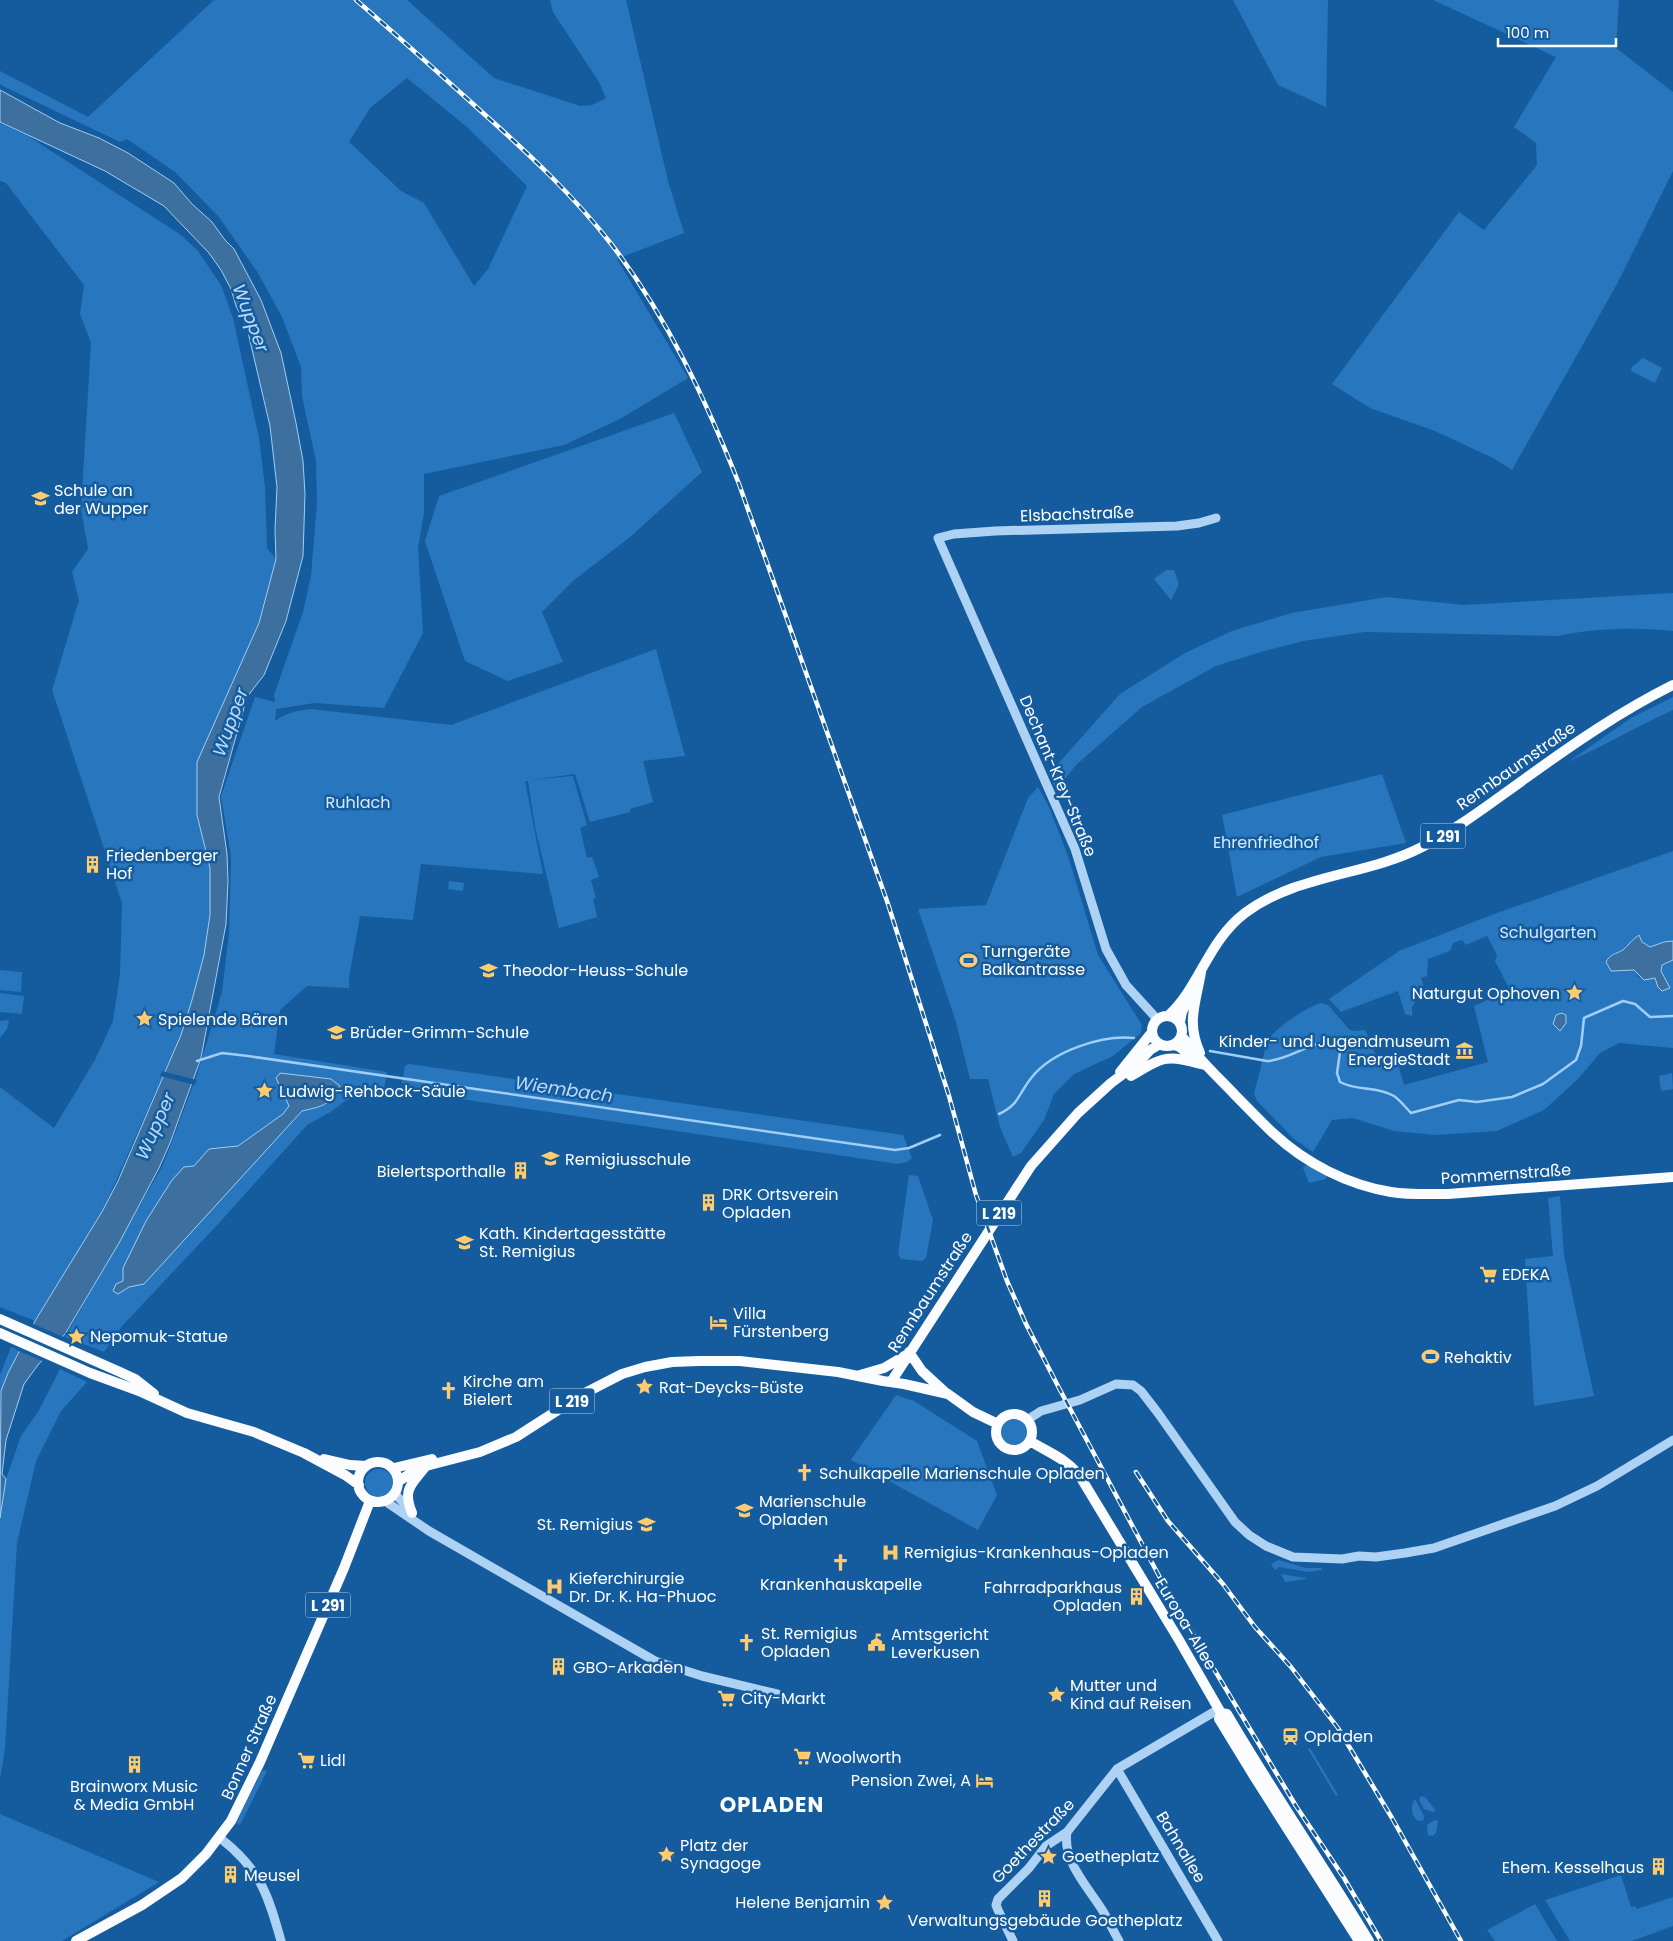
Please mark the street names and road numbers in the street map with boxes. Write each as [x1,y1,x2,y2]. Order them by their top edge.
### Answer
street label: Elsbachstraße [1020,501,1134,527]
street label: Dechant-Krey-Straße [1014,692,1102,860]
street label: Rennbaumstraße [1452,716,1580,816]
road number: L 291 [1420,824,1466,848]
street label: Pommernstraße [1440,1158,1572,1190]
road number: L 219 [976,1200,1022,1226]
street label: Rennbaumstraße [882,1227,978,1357]
road number: L 219 [550,1388,594,1414]
street label: Europa-Allee [1149,1574,1223,1674]
road number: L 291 [306,1592,350,1618]
street label: Bonner Straße [215,1690,283,1804]
street label: Goethestraße [986,1793,1080,1889]
street label: Bahnallee [1151,1807,1211,1887]

